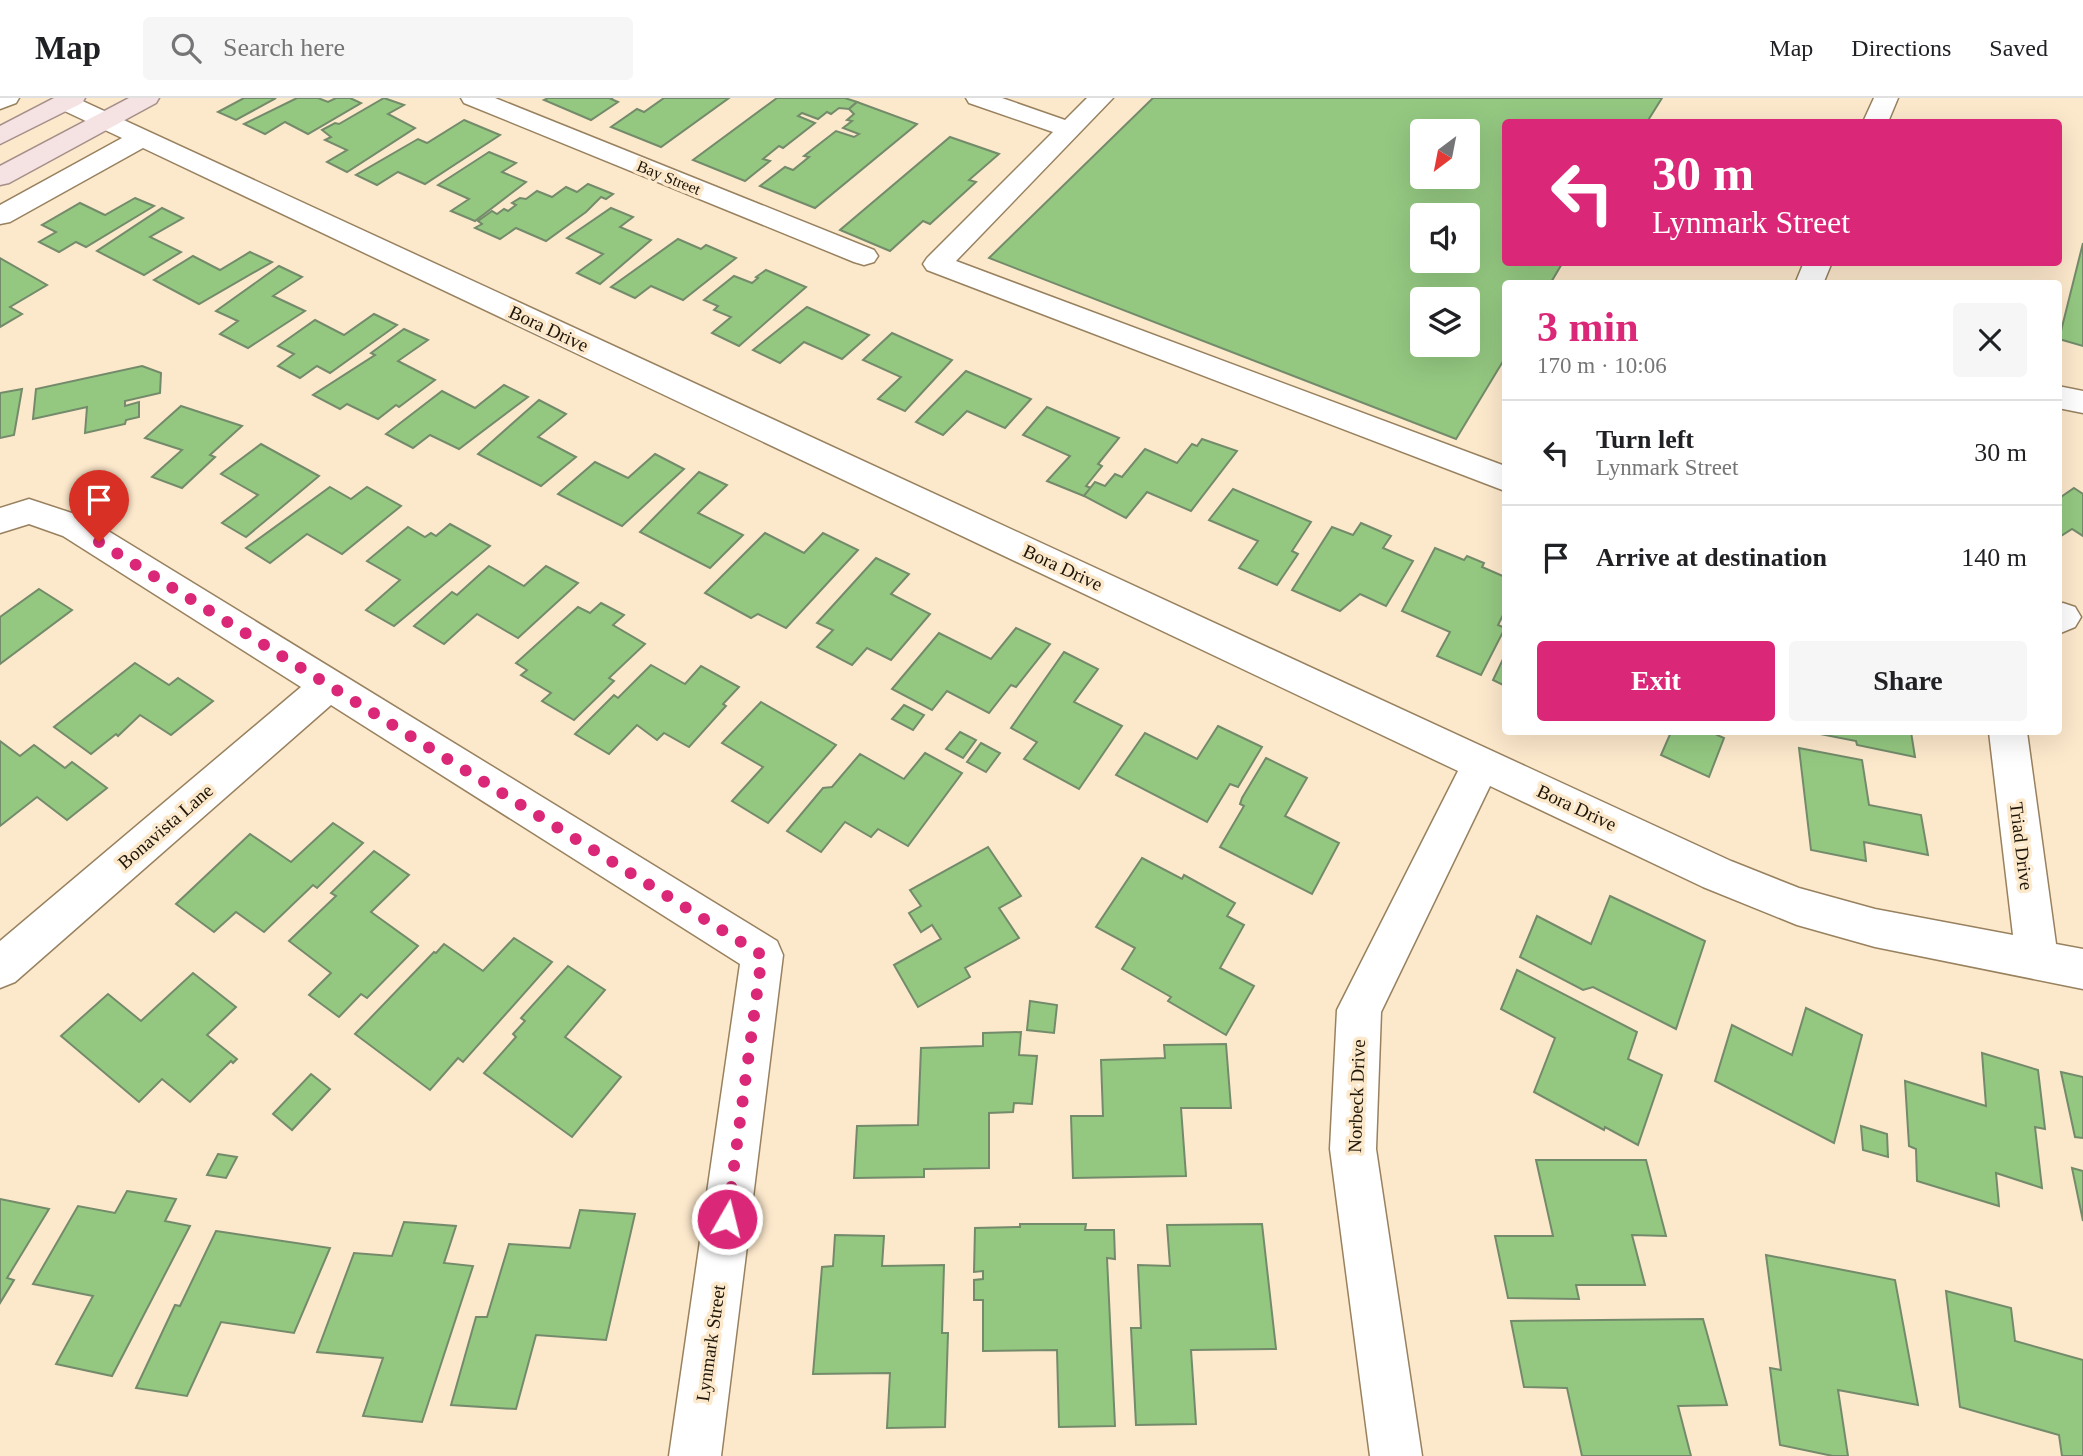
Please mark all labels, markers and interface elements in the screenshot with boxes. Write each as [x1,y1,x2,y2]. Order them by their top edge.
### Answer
search box [143,17,633,80]
icon: search [167,29,205,67]
text: Map [35,30,101,66]
text: Search here [223,33,345,62]
text: Map [1769,35,1813,61]
text: Directions [1851,35,1951,61]
text: Saved [1989,35,2048,61]
north arrow [1410,119,1480,189]
map controls [1410,119,1480,357]
text: 30 m [1652,146,1754,201]
icon: left [1537,147,1628,238]
street label: Bay Street [634,157,704,199]
button: sound [1410,203,1480,273]
text: Lynmark Street [1652,204,1850,240]
button: layers [1410,287,1480,357]
street label: Bora Drive [506,301,592,356]
button: close [1953,303,2027,377]
text: 3 min [1537,304,1639,350]
text: 170 m · 10:06 [1537,353,1667,378]
text: Turn left [1596,425,1694,454]
icon: left [1537,434,1575,472]
text: 30 m [1974,438,2027,467]
text: Lynmark Street [1596,455,1738,480]
pin [69,470,129,542]
icon: arrive [80,481,118,519]
icon: arrive [1537,539,1575,577]
street label: Bora Drive [1020,540,1106,595]
text: Arrive at destination [1596,543,1827,572]
text: 140 m [1961,543,2027,572]
button: Exit [1537,641,1775,721]
button: Share [1789,641,2027,721]
street label: Bonavista Lane [114,780,217,873]
street label: Bora Drive [1534,780,1620,835]
street label: Triad Drive [2006,801,2037,891]
street label: Norbeck Drive [1344,1039,1369,1153]
position arrow [690,1182,764,1256]
street label: Lynmark Street [692,1283,729,1403]

